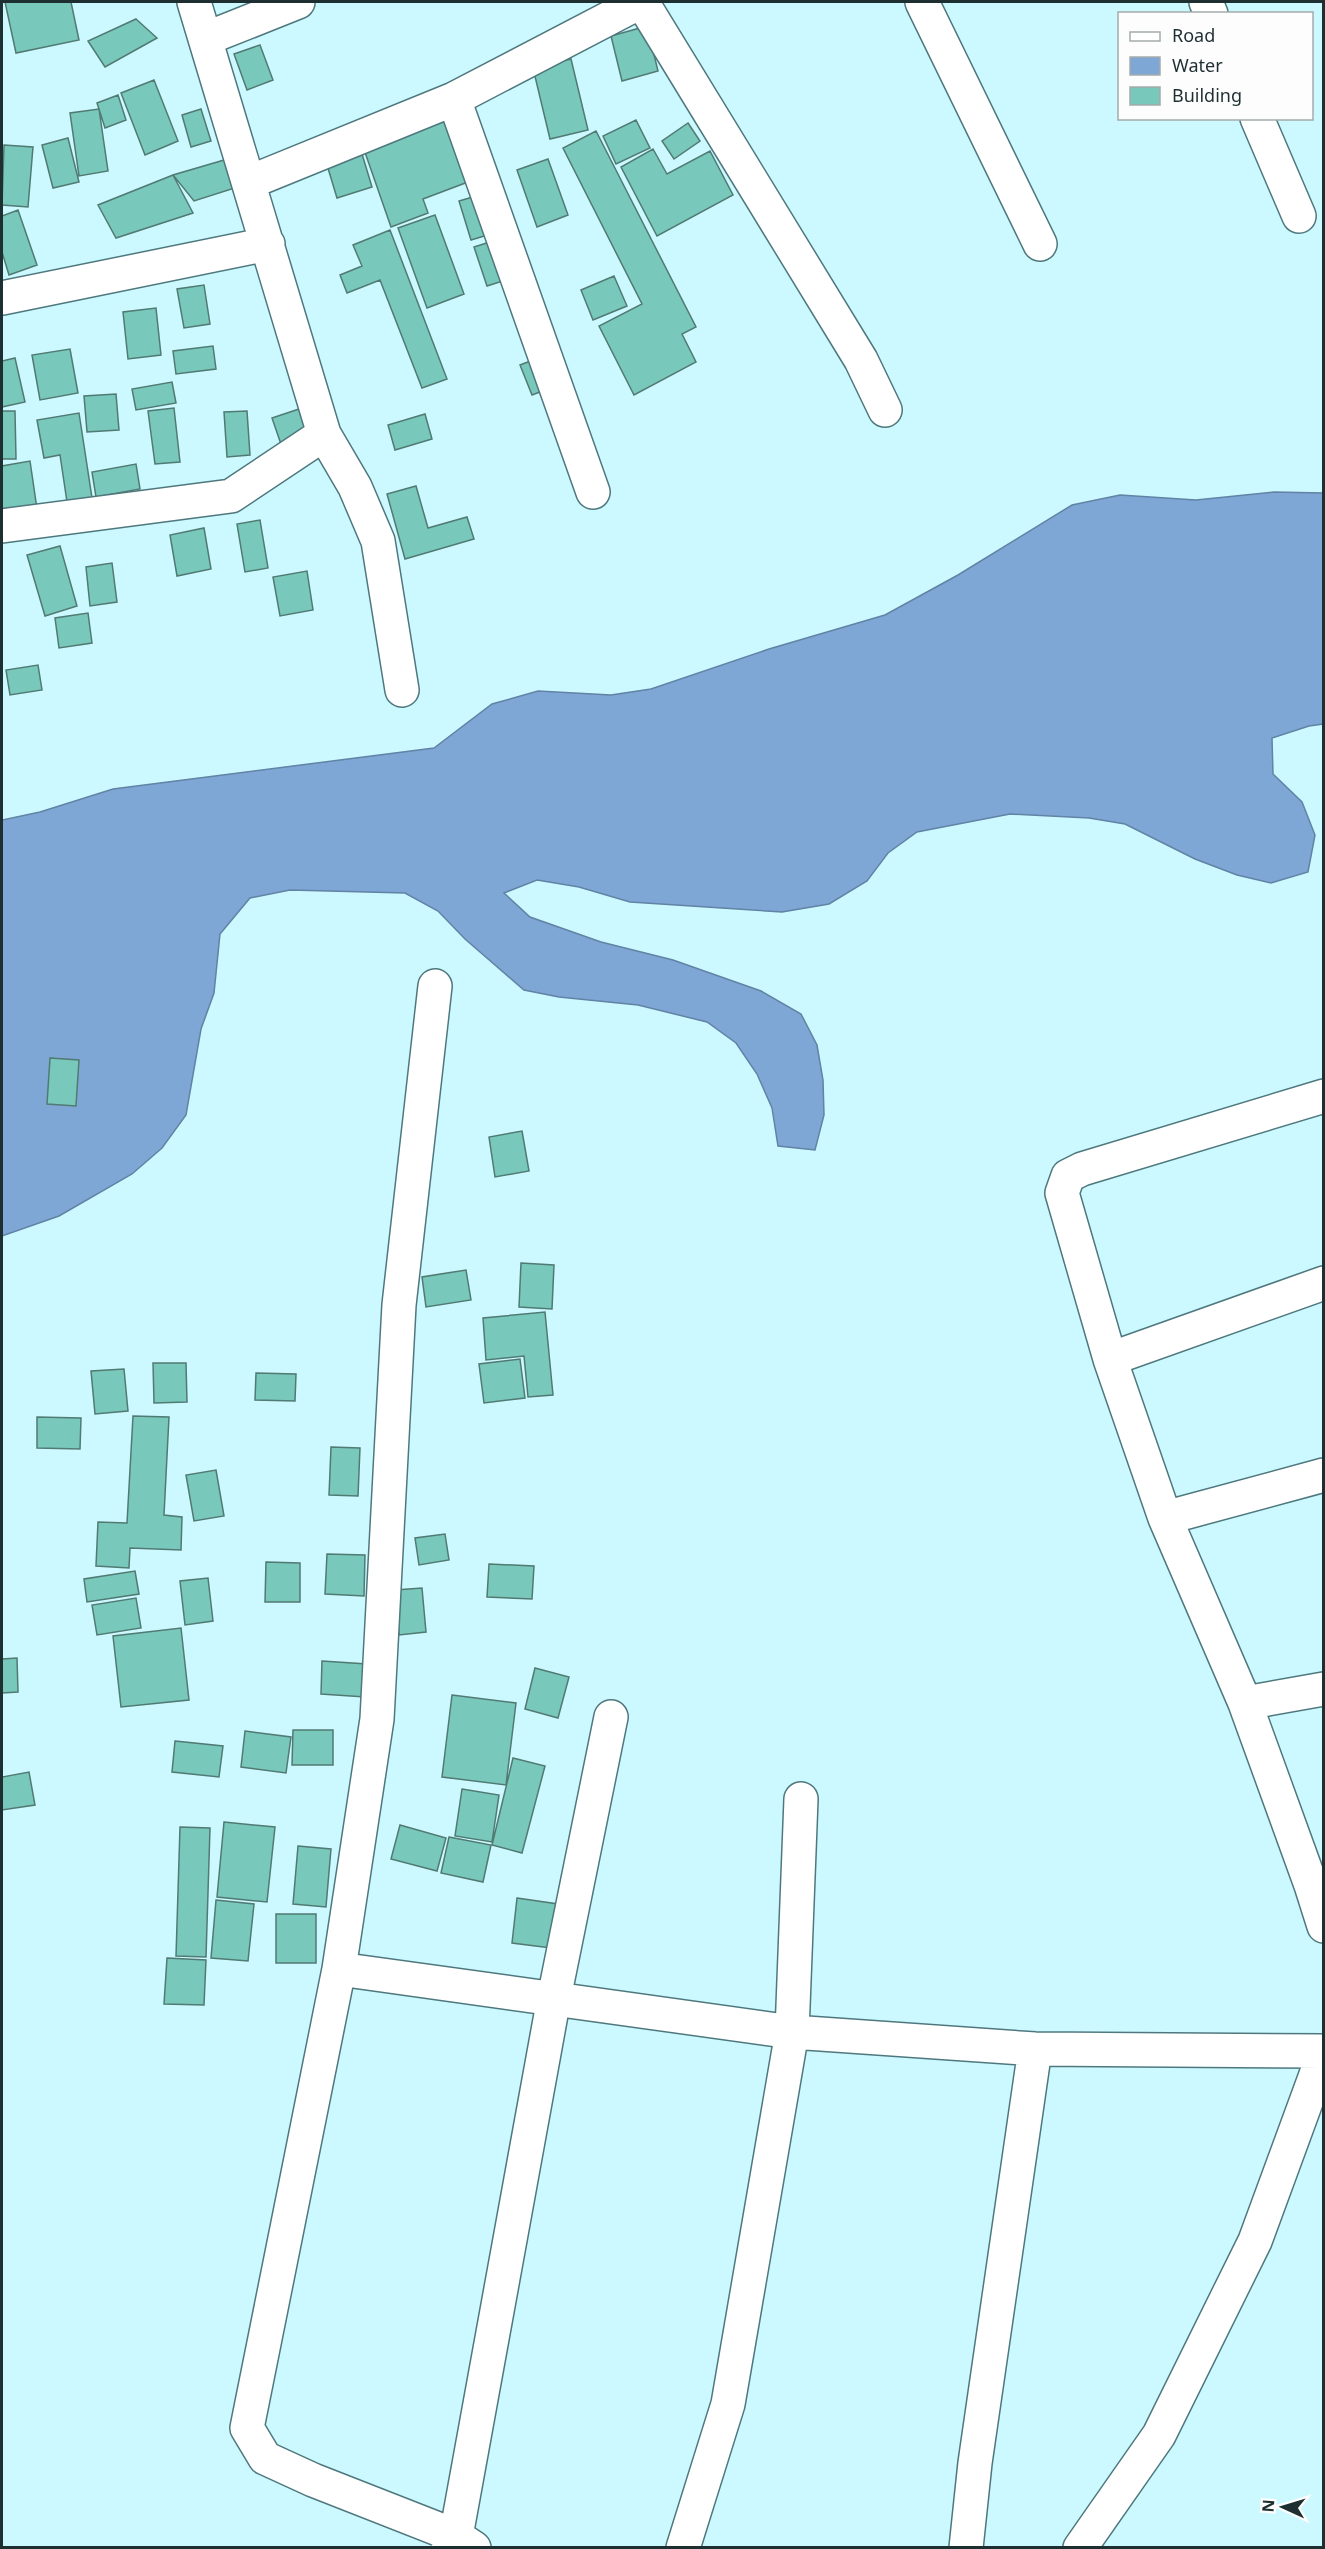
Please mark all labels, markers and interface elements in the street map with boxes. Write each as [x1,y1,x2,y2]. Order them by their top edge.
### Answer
legend [1118,12,1313,120]
text: Road [1172,23,1215,47]
text: Water [1172,53,1223,77]
text: Building [1172,83,1242,107]
north arrow [1253,2477,1313,2537]
text: N [1257,2499,1279,2513]

